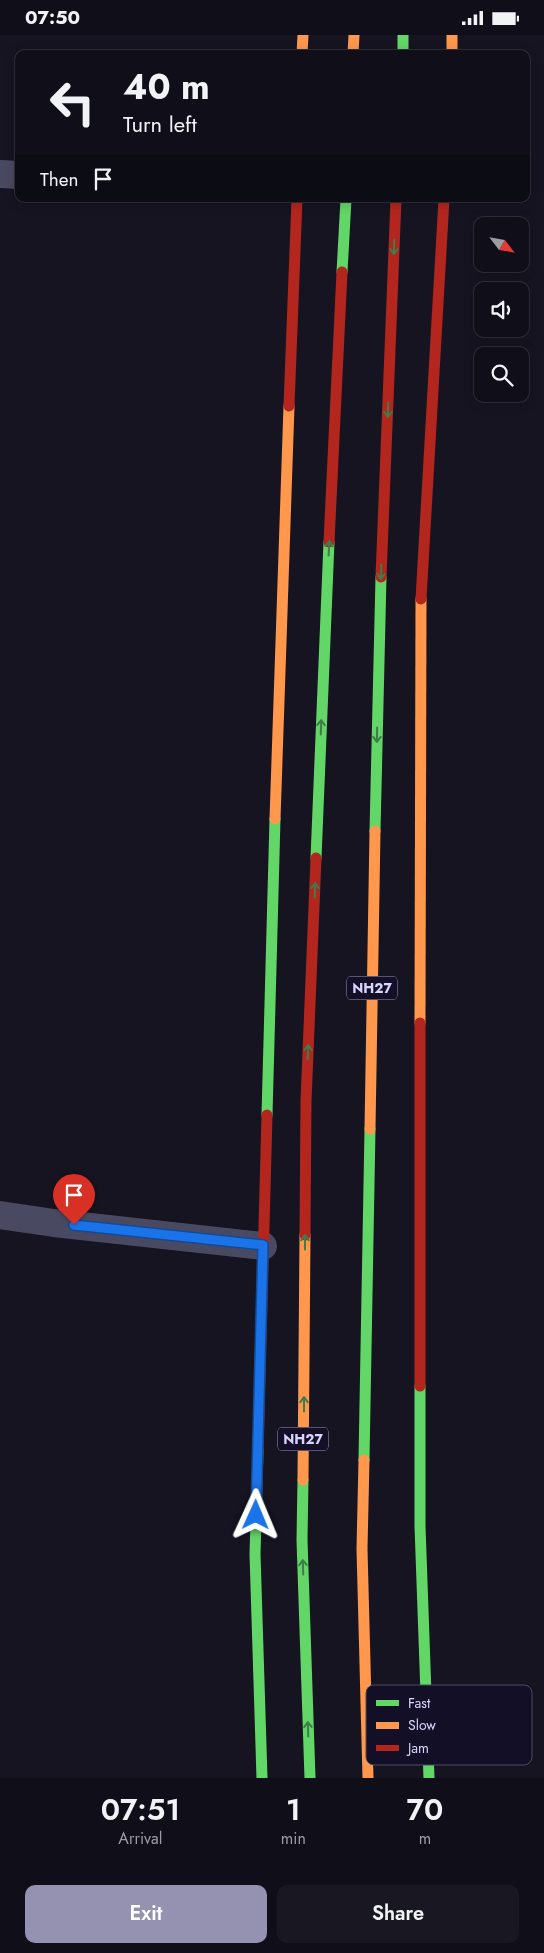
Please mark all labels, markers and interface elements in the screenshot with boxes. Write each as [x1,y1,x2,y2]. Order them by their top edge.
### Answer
text: 07:50 [25,4,80,31]
text: 40 m [123,62,210,112]
icon: left [40,70,105,135]
text: Turn left [123,108,197,140]
icon: arrive [89,165,117,193]
text: Then [40,166,79,193]
north arrow [474,217,529,273]
map controls [474,217,529,402]
one-way arrow [390,239,399,255]
button: sound [474,282,529,337]
button: search [474,347,529,402]
one-way arrow [383,402,392,418]
one-way arrow [324,540,334,556]
one-way arrow [376,564,385,580]
one-way arrow [316,720,326,736]
one-way arrow [372,726,382,742]
one-way arrow [310,882,319,898]
road number: NH27 [347,976,397,999]
one-way arrow [303,1044,313,1060]
pin [53,1174,95,1225]
icon: arrive [60,1181,88,1209]
one-way arrow [300,1234,310,1250]
one-way arrow [299,1397,308,1413]
road number: NH27 [278,1427,328,1451]
position arrow [229,1488,281,1540]
one-way arrow [298,1559,308,1576]
legend [366,1685,532,1765]
text: Fast [408,1693,431,1713]
text: Slow [408,1715,436,1735]
one-way arrow [303,1722,313,1738]
text: Jam [406,1738,429,1758]
text: 07:51 [101,1788,180,1831]
text: 1 [286,1788,301,1831]
text: 70 [407,1788,443,1831]
text: Arrival [118,1827,162,1850]
text: min [281,1827,306,1850]
text: m [419,1827,431,1850]
button: Exit [25,1885,267,1943]
button: Share [277,1885,519,1943]

